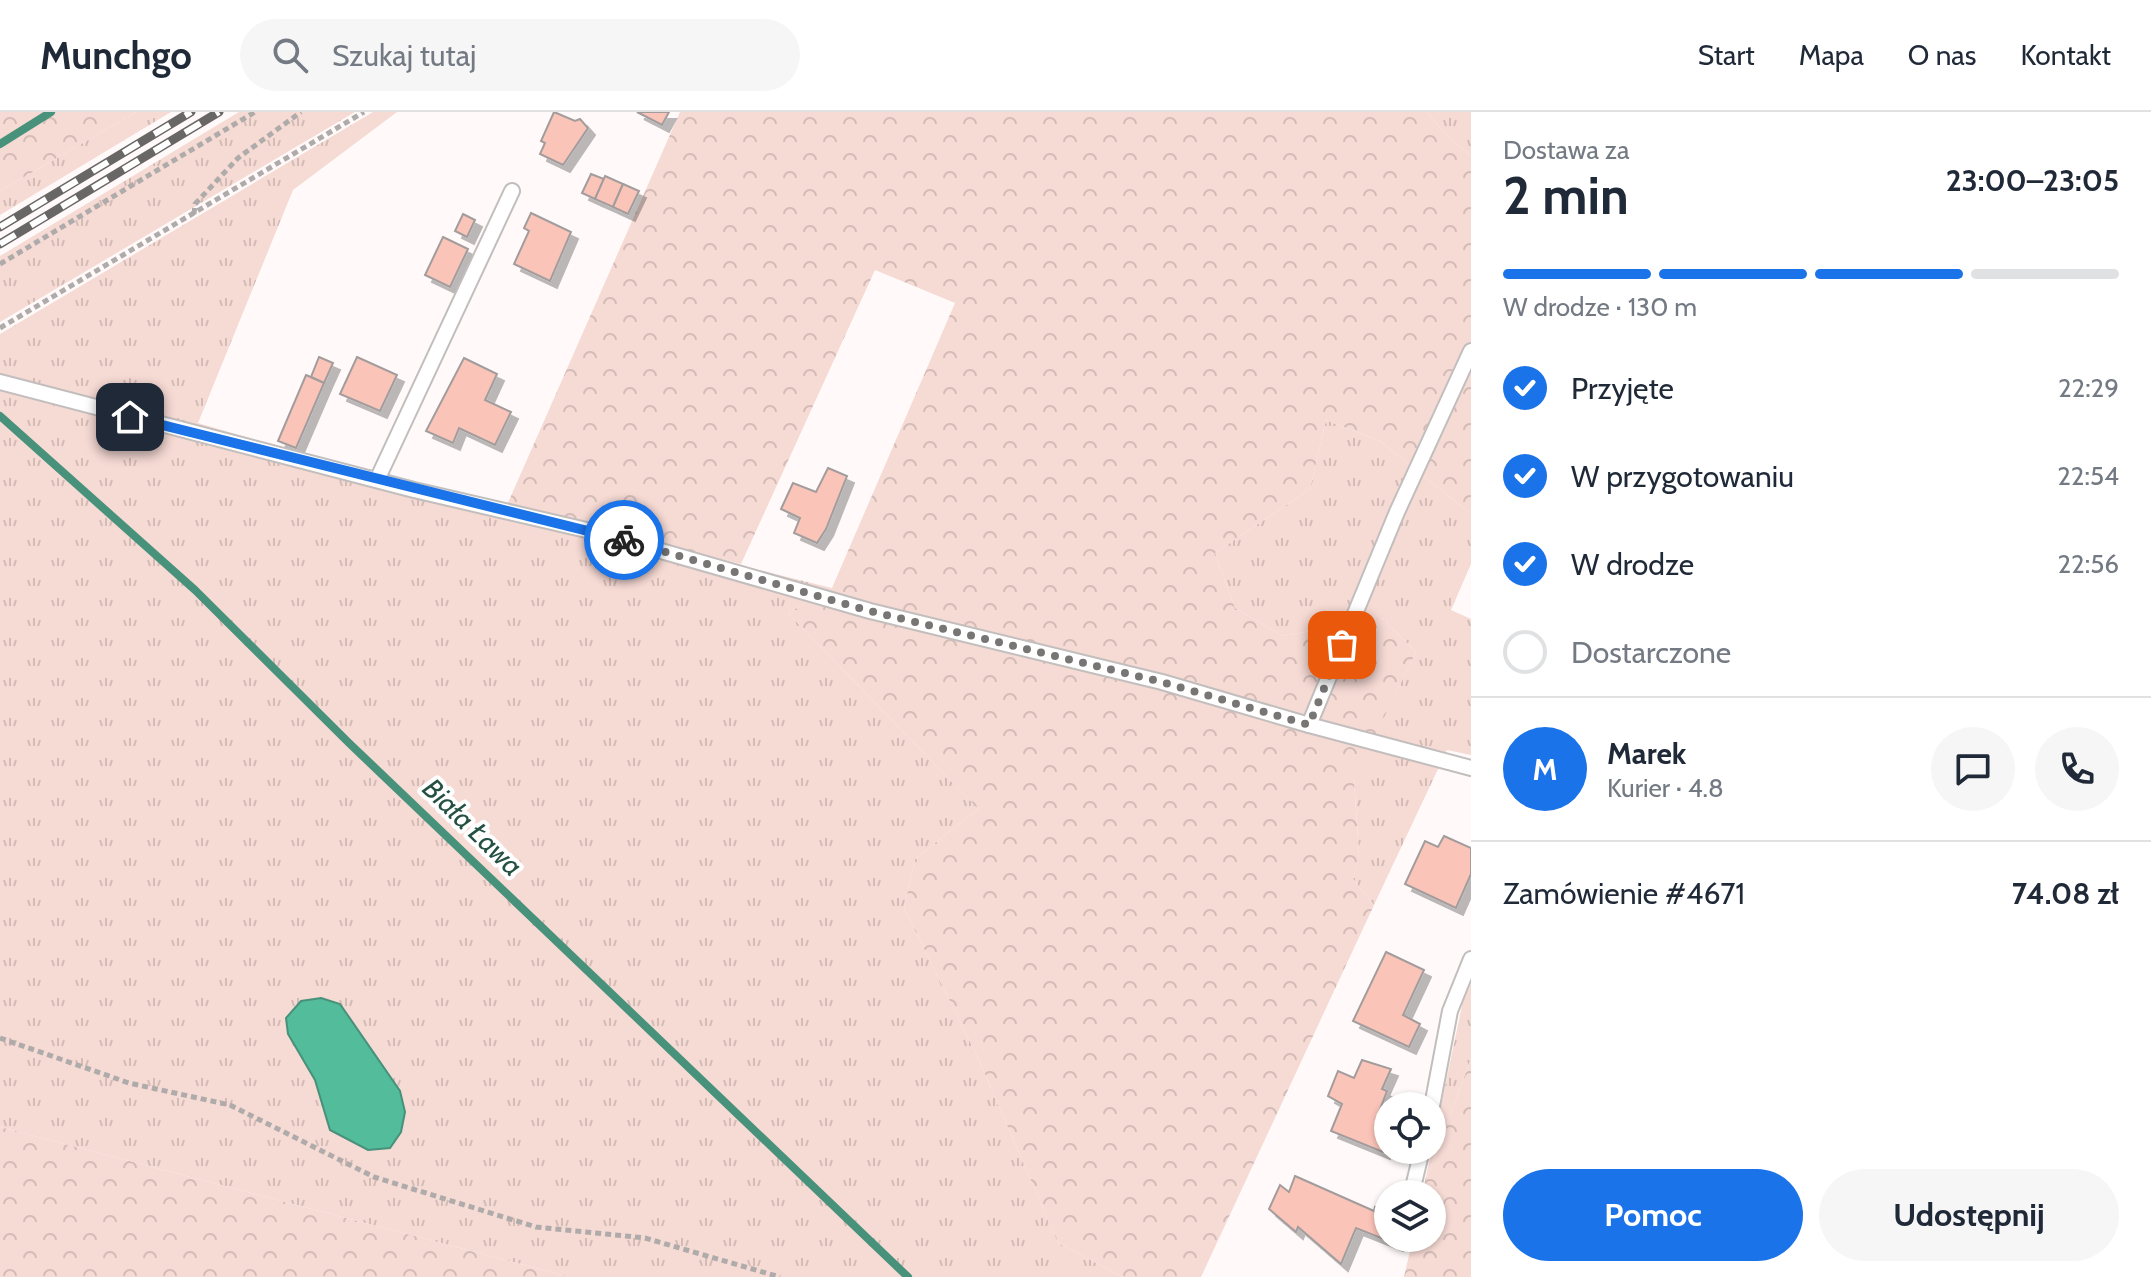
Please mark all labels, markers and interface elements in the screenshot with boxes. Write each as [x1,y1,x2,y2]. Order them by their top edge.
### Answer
search box [240,19,800,91]
text: Munchgo [40,32,192,79]
icon: search [268,33,312,77]
text: Szukaj tutaj [332,37,476,74]
text: Start [1698,38,1755,72]
text: Mapa [1799,38,1864,72]
text: O nas [1908,38,1976,72]
text: Kontakt [2020,38,2111,72]
text: Dostawa za [1503,134,1630,166]
text: 23:00–23:05 [1946,162,2119,199]
text: 2 min [1503,164,1629,227]
text: W drodze · 130 m [1503,291,1697,323]
icon: check [1503,366,1547,410]
text: Przyjęte [1571,370,1674,407]
text: 22:29 [2058,372,2119,404]
pin [96,383,164,451]
icon: home [108,395,152,439]
icon: check [1503,454,1547,498]
text: W przygotowaniu [1571,458,1794,495]
text: 22:54 [2057,460,2119,492]
courier [584,500,664,580]
icon: bike [602,518,646,562]
icon: check [1503,542,1547,586]
text: W drodze [1571,546,1694,583]
text: 22:56 [2058,548,2119,580]
pin [1308,611,1376,679]
icon: bag [1320,623,1364,667]
text: Dostarczone [1571,634,1731,671]
button: chat [1931,727,2015,811]
button: phone [2035,727,2119,811]
text: Marek [1607,735,1686,772]
text: M [1533,751,1558,788]
water label: Biała Ława [416,771,530,883]
text: Kurier · 4.8 [1607,772,1724,804]
text: Zamówienie #4671 [1503,875,1745,912]
text: 74.08 zł [2012,875,2119,912]
map controls [1374,1092,1446,1252]
button: locate [1374,1092,1446,1164]
button: Pomoc [1503,1169,1803,1261]
button: Udostępnij [1819,1169,2119,1261]
button: layers [1374,1180,1446,1252]

